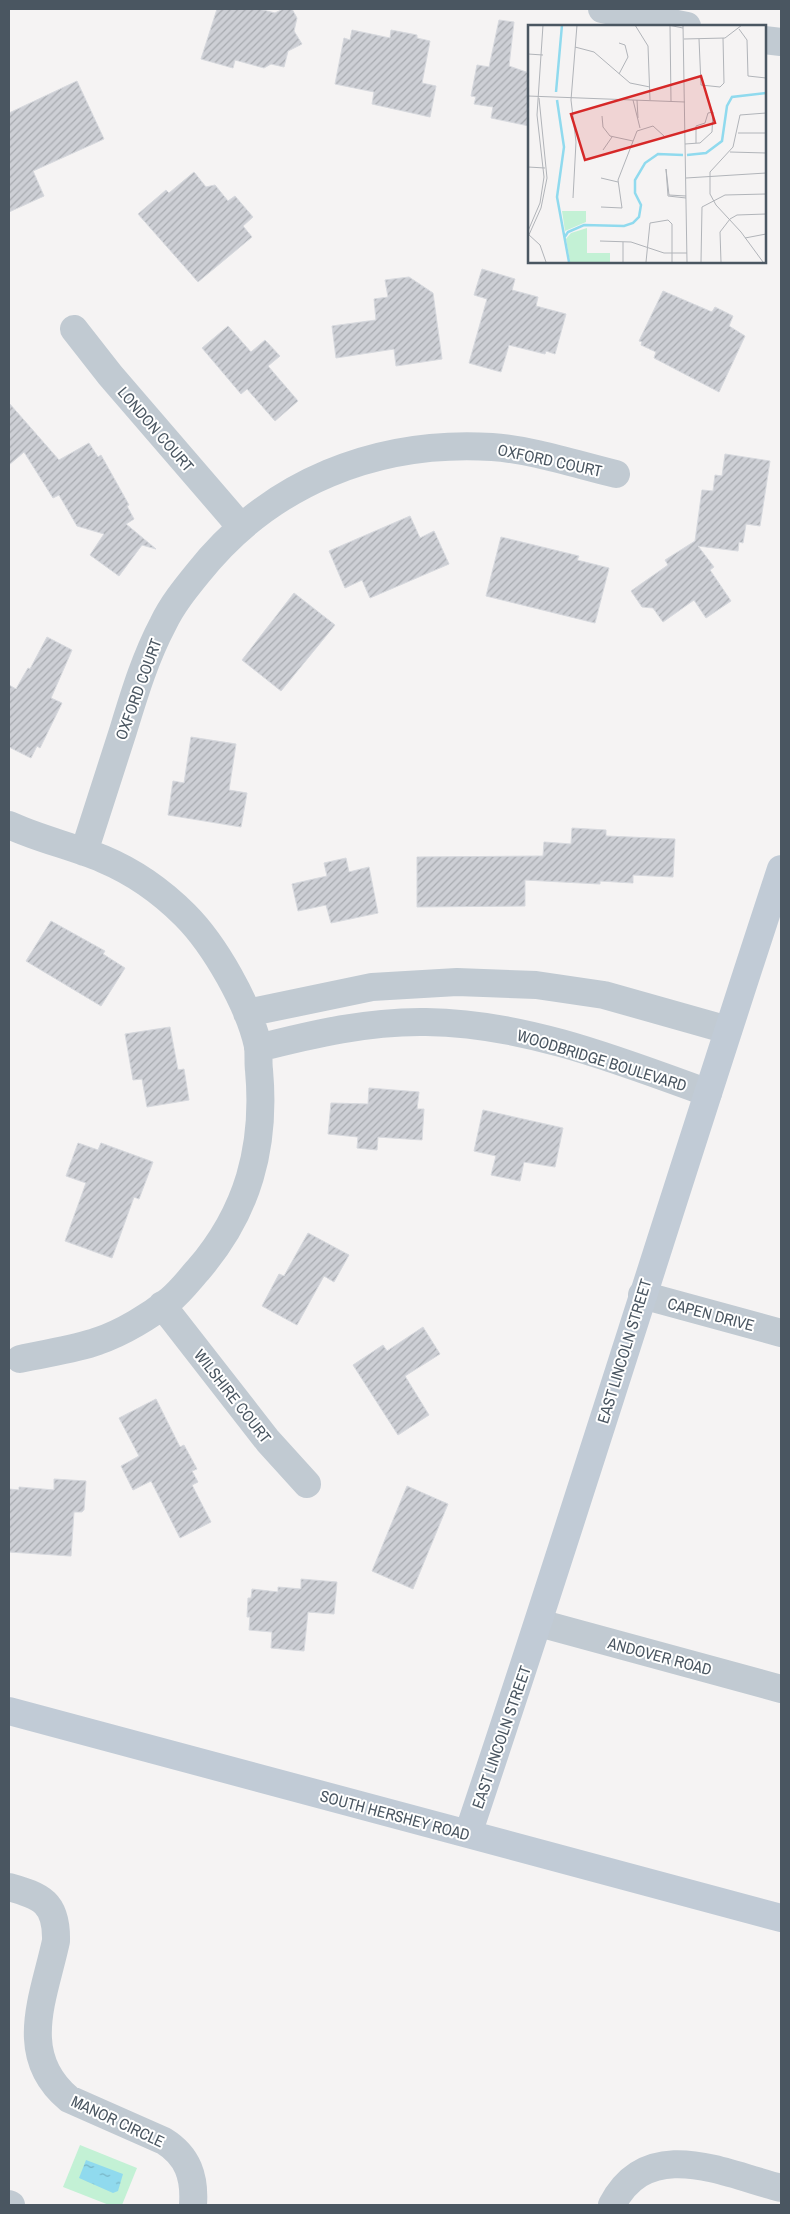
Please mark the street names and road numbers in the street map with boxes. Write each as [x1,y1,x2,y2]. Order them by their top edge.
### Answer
street label: LONDON COURT [113,382,199,476]
street label: OXFORD COURT [496,438,604,482]
street label: OXFORD COURT [110,635,166,743]
street label: WOODBRIDGE BOULEVARD [515,1024,689,1096]
street label: EAST LINCOLN STREET [592,1276,656,1426]
street label: CAPEN DRIVE [665,1292,757,1336]
street label: WILSHIRE COURT [189,1345,277,1447]
street label: ANDOVER ROAD [605,1631,714,1680]
street label: EAST LINCOLN STREET [466,1663,536,1811]
street label: SOUTH HERSHEY ROAD [318,1784,472,1846]
street label: MANOR CIRCLE [68,2090,168,2152]

